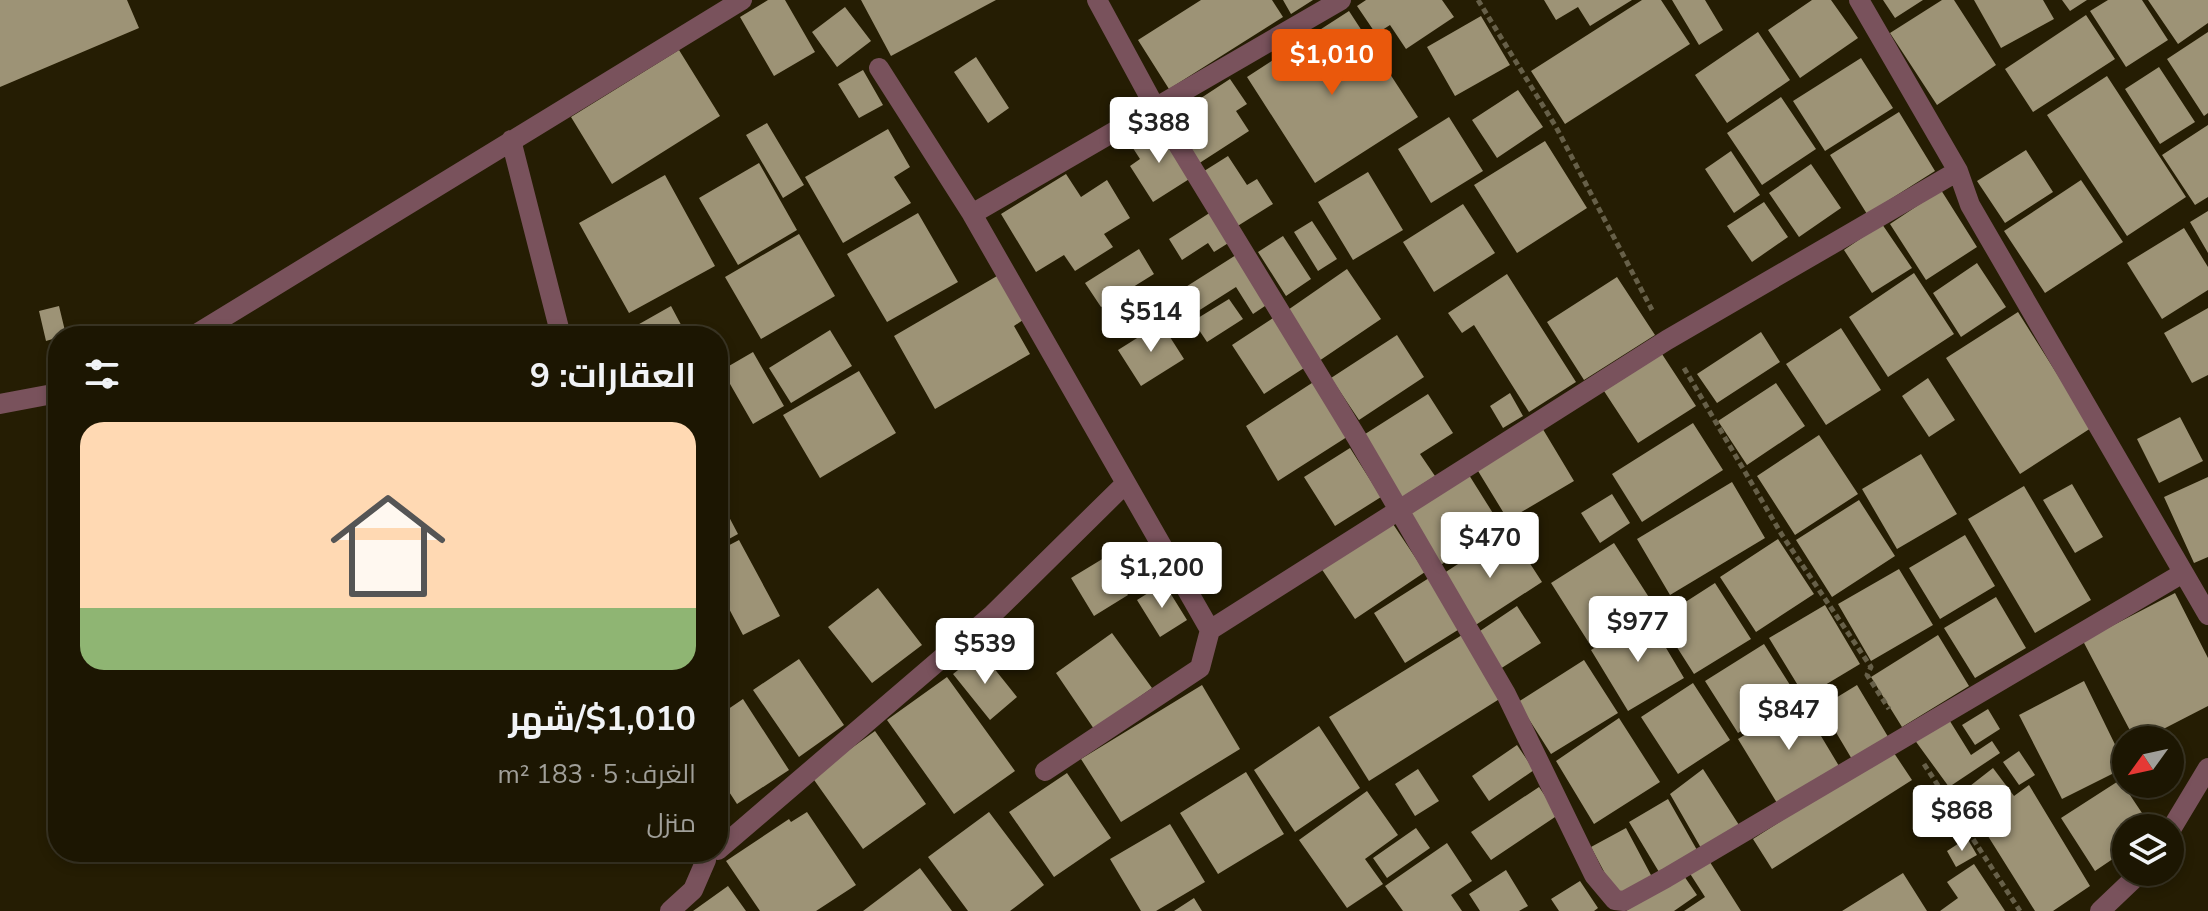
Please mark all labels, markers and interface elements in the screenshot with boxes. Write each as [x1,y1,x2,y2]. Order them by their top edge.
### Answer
pin: $1,010 [1267,29,1397,97]
text: $1,010 [1290,37,1374,72]
pin: $388 [1112,97,1206,165]
text: $388 [1128,105,1190,140]
pin: $514 [1104,286,1198,354]
text: $514 [1120,294,1182,329]
icon: filters [80,352,124,396]
text: العقارات: 9 [530,353,696,399]
icon: home [316,474,460,618]
pin: $470 [1443,512,1537,580]
text: $470 [1459,520,1521,555]
pin: $1,200 [1097,542,1227,610]
text: $1,200 [1120,550,1204,585]
pin: $977 [1591,596,1685,664]
text: $977 [1607,604,1669,639]
pin: $539 [938,618,1032,686]
text: $539 [954,626,1016,661]
pin: $847 [1742,684,1836,752]
text: $847 [1758,692,1820,727]
text: $1,010/شهر [508,696,696,742]
north arrow [2112,726,2184,798]
map controls [2112,726,2184,886]
text: الغرف: 5 · 183 m² [498,757,696,792]
pin: $868 [1915,785,2009,853]
text: $868 [1931,793,1993,828]
text: منزل [647,806,696,841]
button: layers [2112,814,2184,886]

